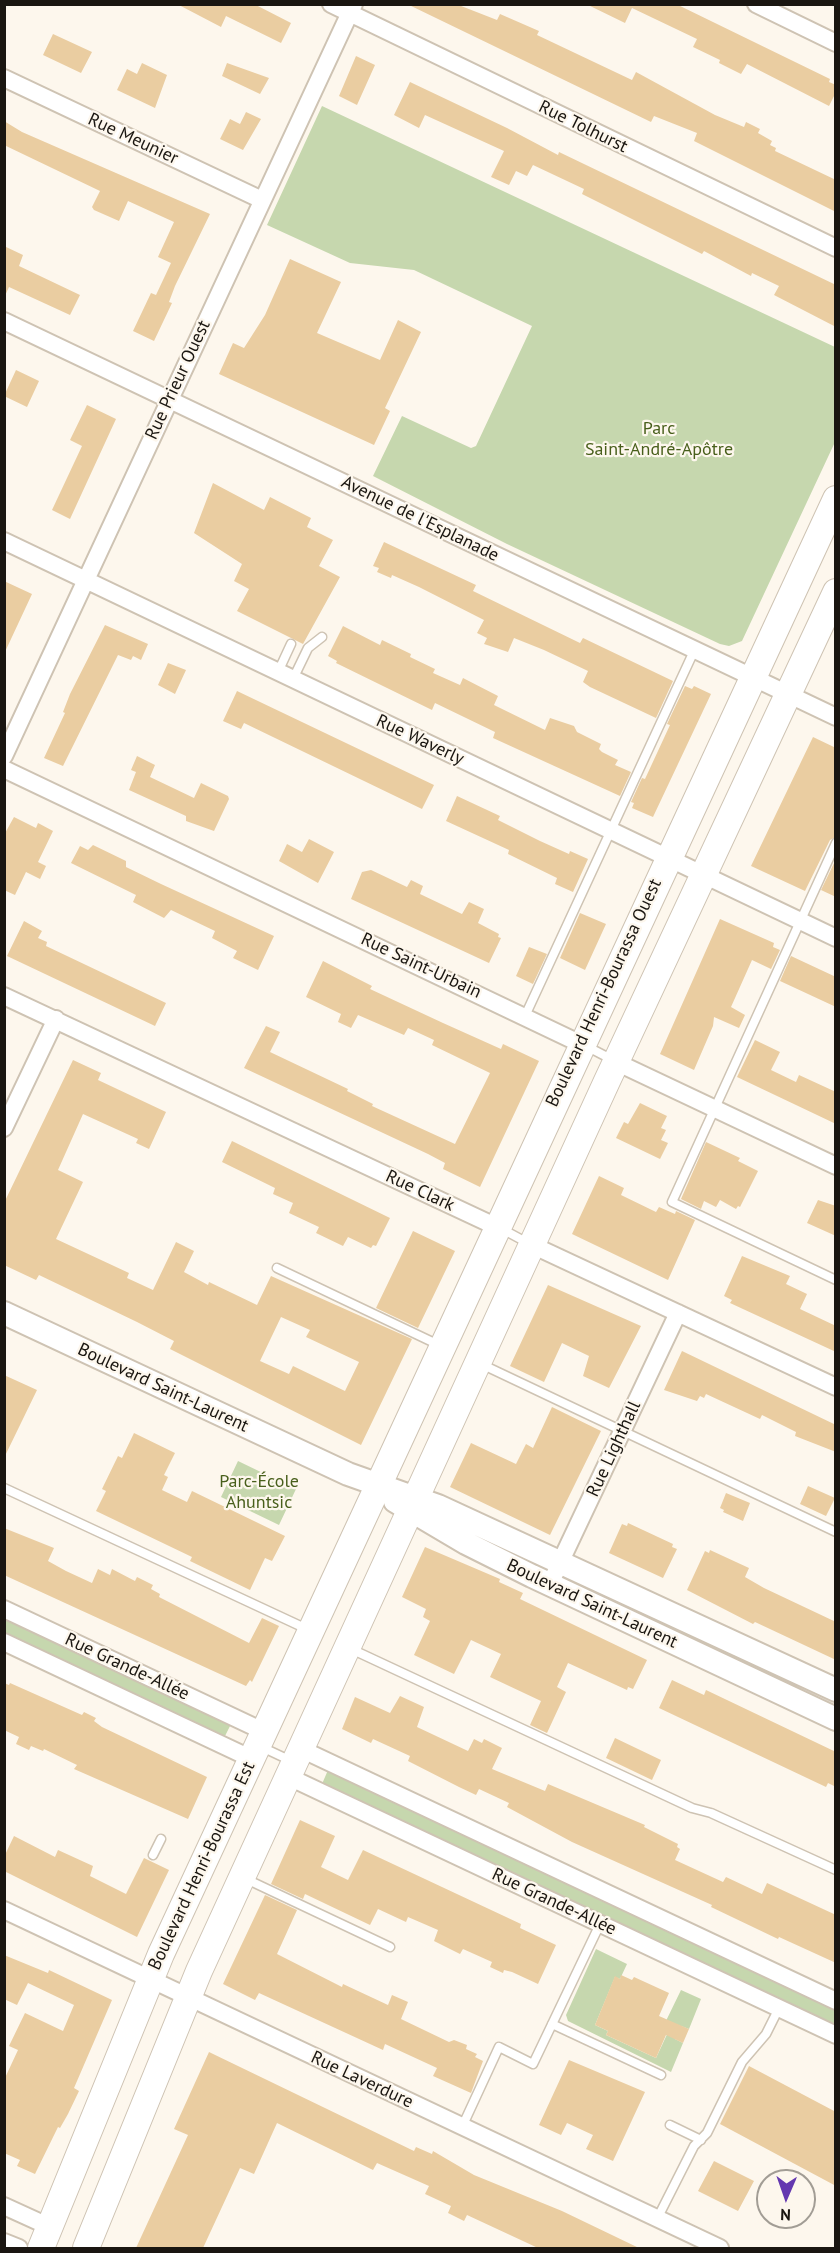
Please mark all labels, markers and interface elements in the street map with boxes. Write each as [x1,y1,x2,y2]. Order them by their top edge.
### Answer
street label: Rue Tolhurst [535,96,631,158]
street label: Rue Meunier [84,109,182,169]
street label: Rue Prieur Ouest [141,317,215,443]
park label: Parc Saint-André-Apôtre [585,418,733,460]
street label: Avenue de l'Esplanade [338,471,502,567]
street label: Rue Waverly [373,710,467,770]
street label: Boulevard Henri-Bourassa Ouest [542,875,666,1111]
street label: Rue Saint-Urbain [357,929,485,1003]
street label: Rue Clark [382,1166,458,1216]
street label: Boulevard Saint-Laurent [74,1339,252,1437]
street label: Rue Lighthall [582,1398,646,1500]
park label: Parc-École Ahuntsic [219,1471,299,1514]
street label: Boulevard Saint-Laurent [503,1555,681,1653]
street label: Rue Grande-Allée [61,1629,193,1705]
street label: Boulevard Henri-Bourassa Est [144,1758,260,1974]
street label: Rue Grande-Allée [488,1864,620,1940]
street label: Rue Laverdure [307,2047,417,2113]
north arrow [756,2169,816,2229]
text: N [780,2205,791,2225]

